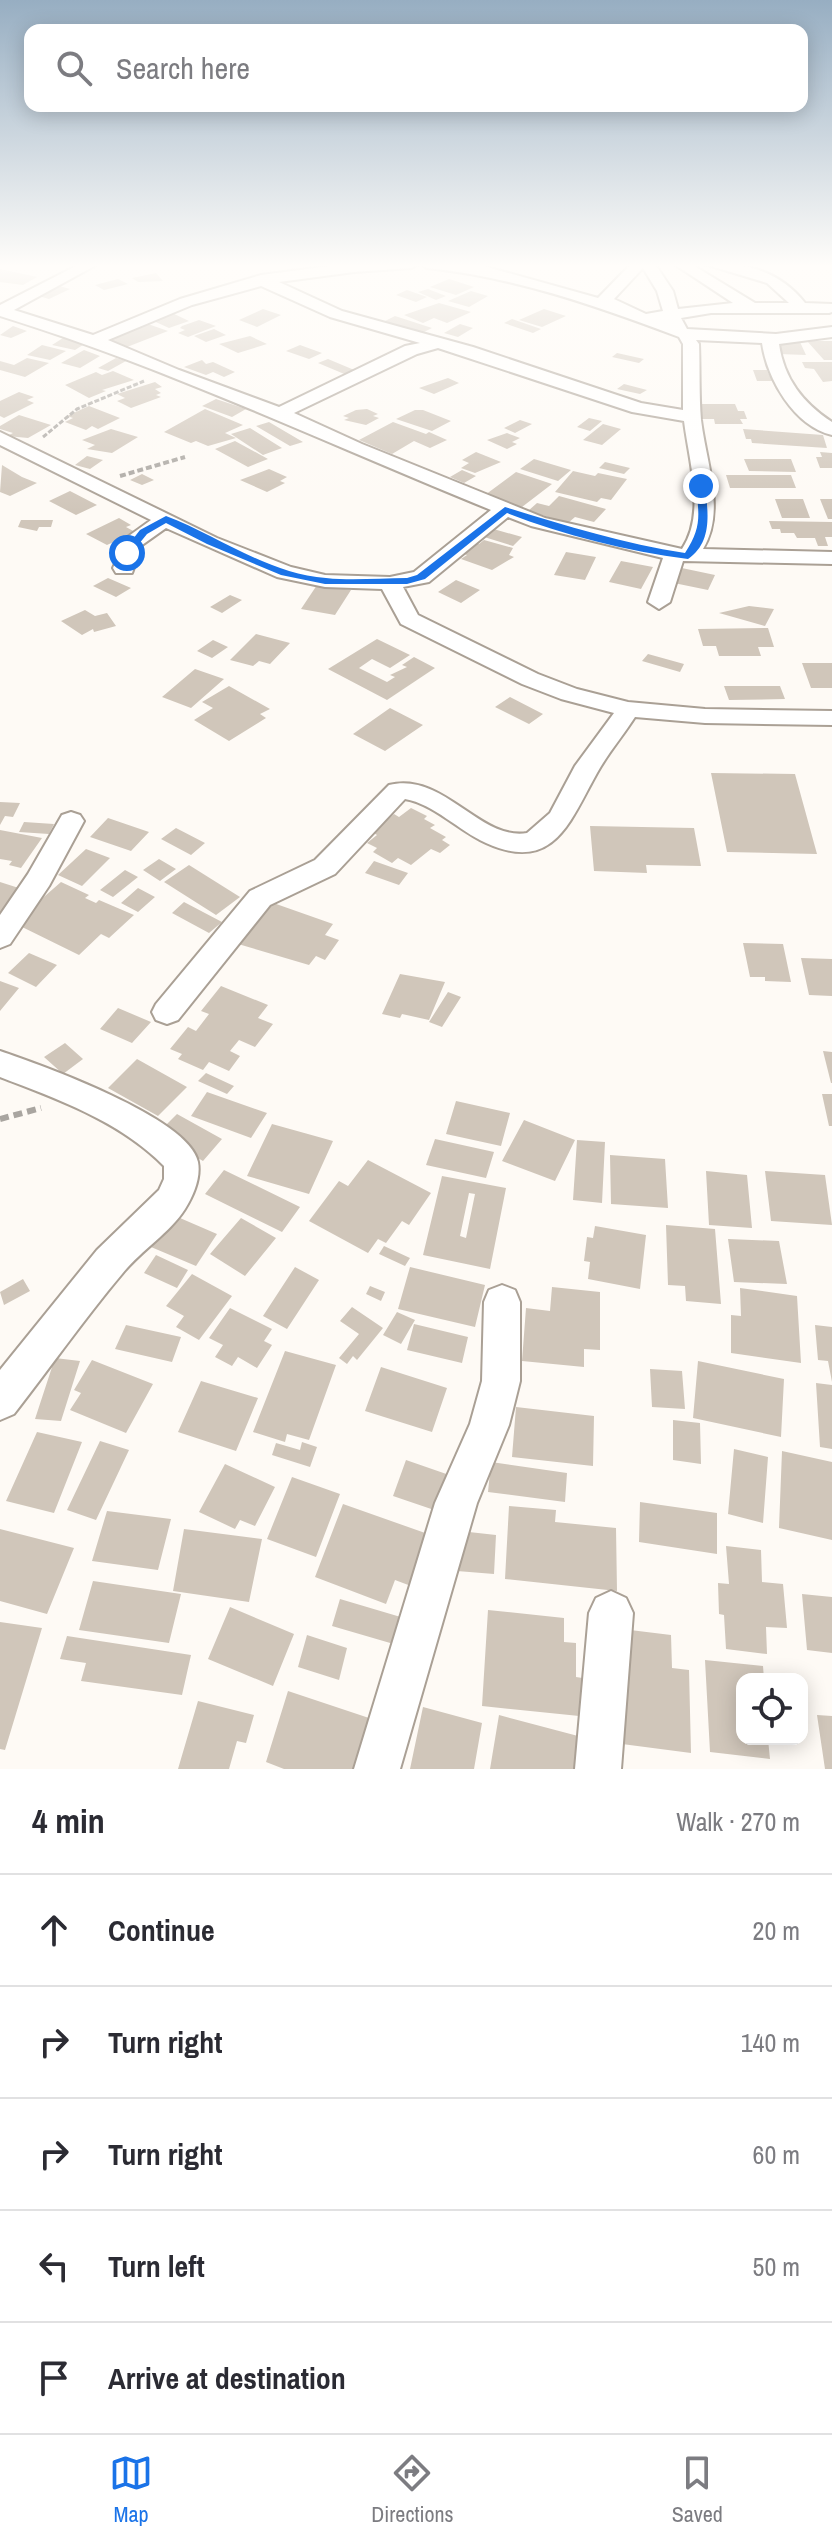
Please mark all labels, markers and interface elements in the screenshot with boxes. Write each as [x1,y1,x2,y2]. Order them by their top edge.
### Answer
search box [24,24,808,112]
icon: search [52,46,96,90]
text: Search here [116,48,250,88]
route end [683,468,719,504]
route start [109,535,145,571]
map controls [736,1673,808,1745]
button: locate [736,1673,808,1745]
text: 4 min [32,1798,105,1844]
text: Walk · 270 m [676,1804,800,1839]
icon: ahead [32,1908,76,1952]
text: Continue [108,1910,215,1950]
text: 20 m [753,1913,800,1948]
icon: right [32,2020,76,2064]
text: Turn right [108,2022,222,2062]
text: 140 m [741,2025,800,2060]
icon: right [32,2132,76,2176]
text: Turn right [108,2134,222,2174]
text: 60 m [753,2137,800,2172]
icon: left [32,2244,76,2288]
text: Turn left [108,2246,205,2286]
text: 50 m [753,2249,800,2284]
icon: arrive [32,2356,76,2400]
text: Arrive at destination [108,2358,346,2398]
tab: Map [109,2451,153,2529]
tab: Directions [371,2451,454,2529]
tab: Saved [672,2451,723,2529]

